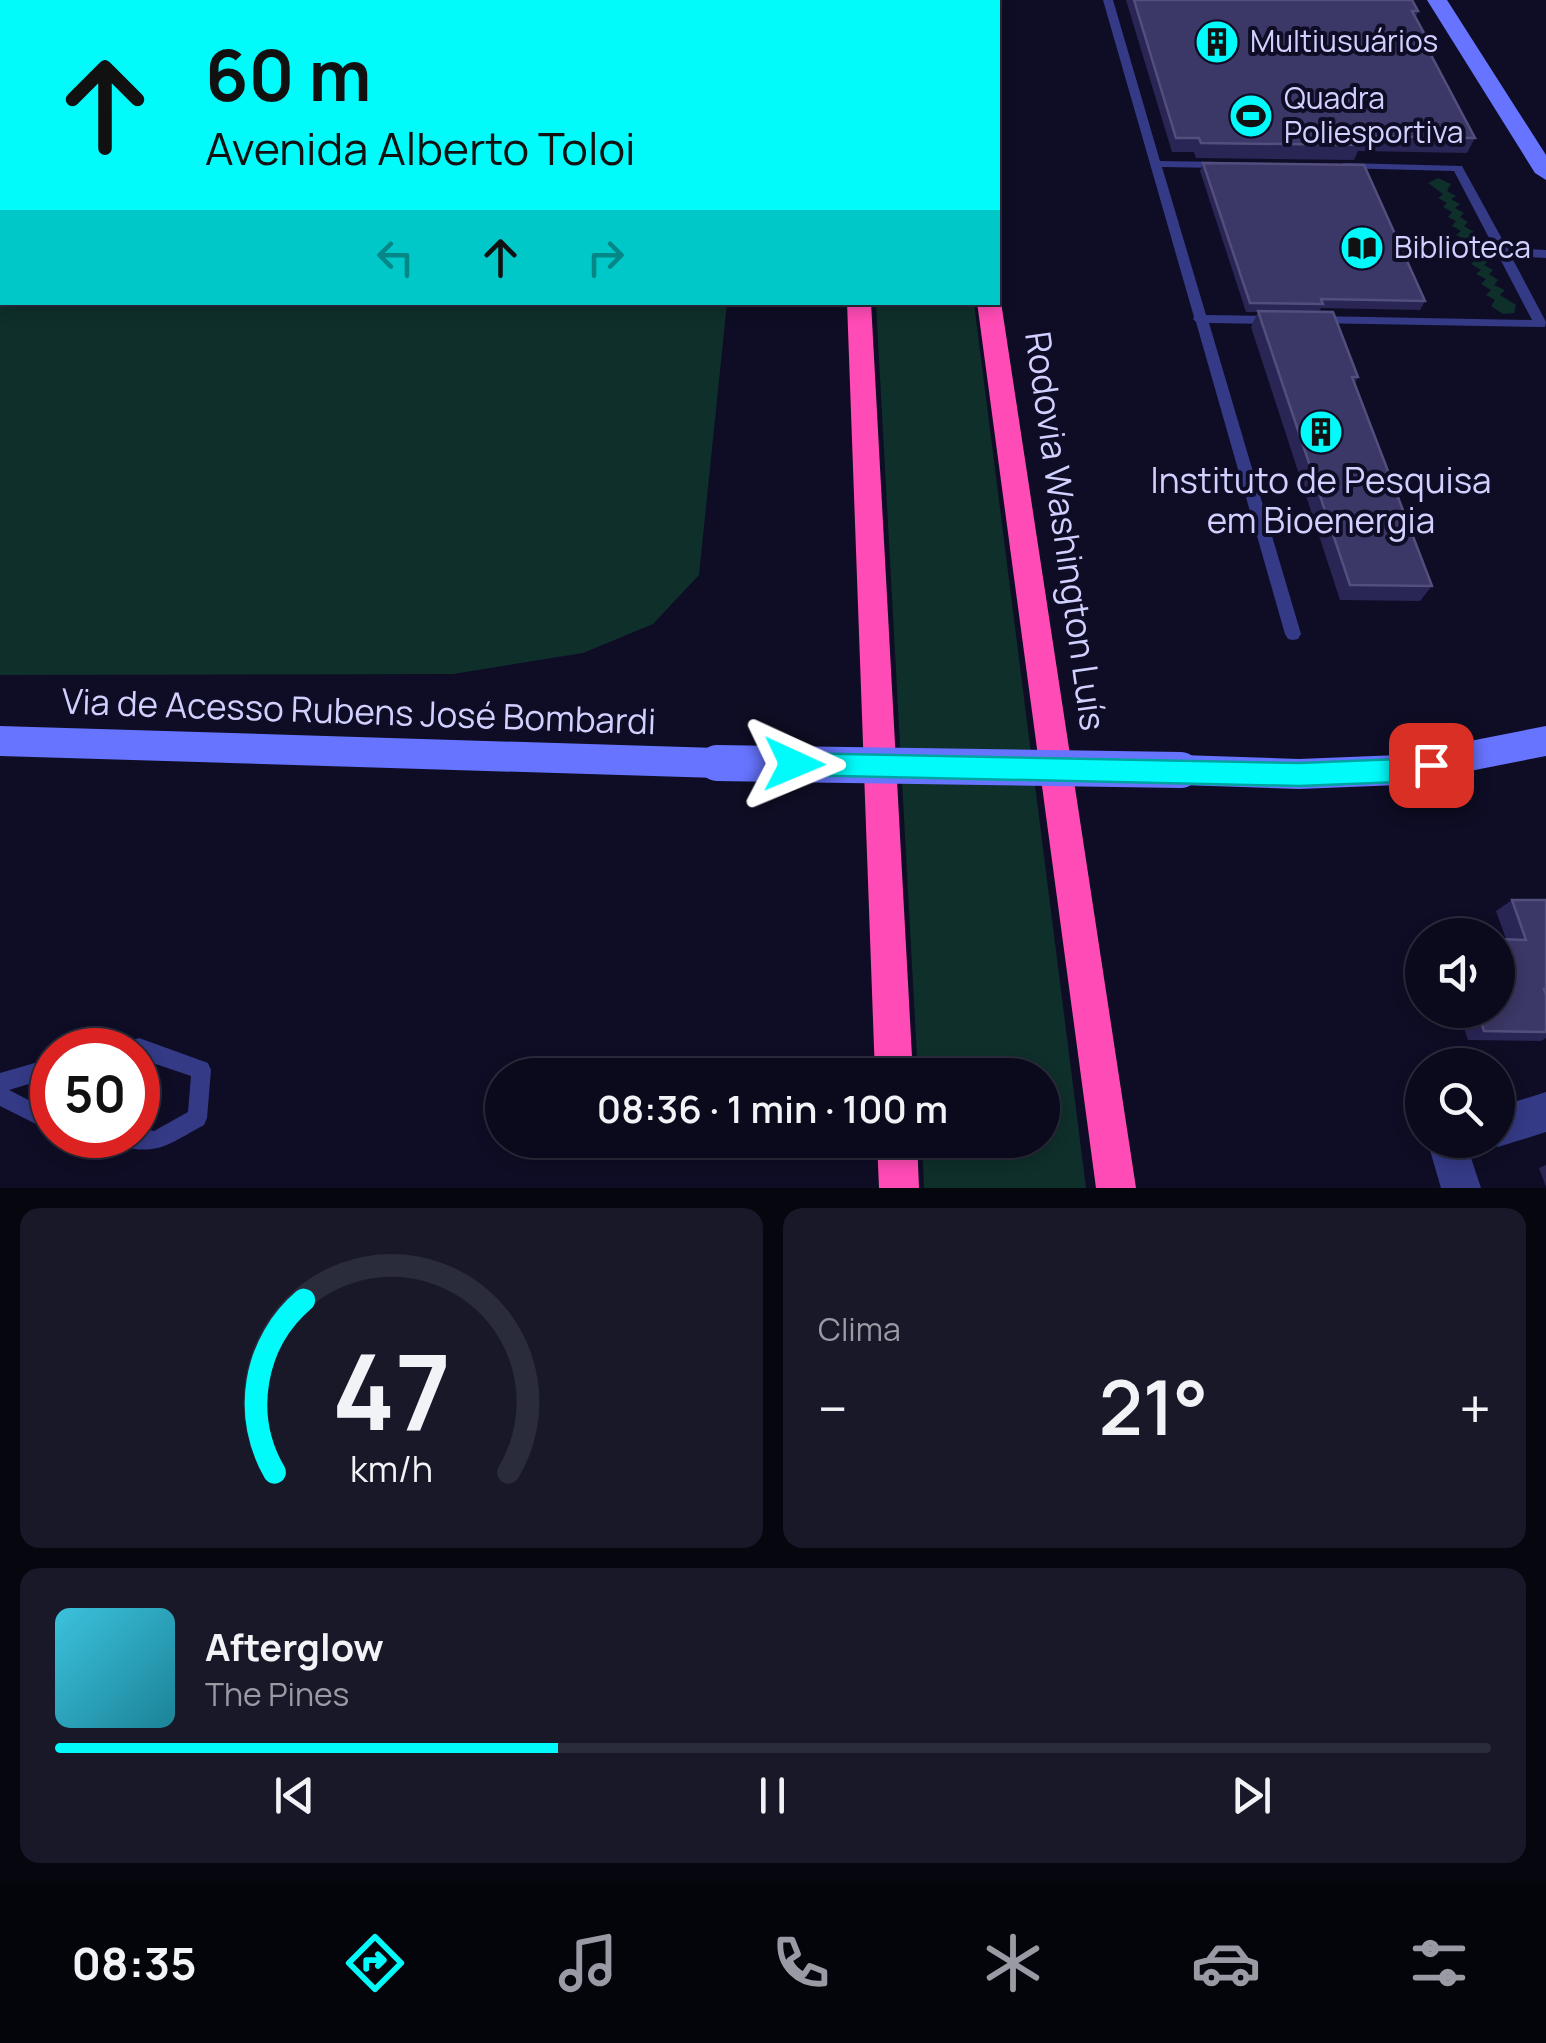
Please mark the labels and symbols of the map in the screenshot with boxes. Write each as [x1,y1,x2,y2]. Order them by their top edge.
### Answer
building icon: Multiusuários [1194,19,1240,65]
place label: Multiusuários [1250,20,1438,61]
place label: Quadra Poliesportiva [1284,77,1463,152]
sports icon: Quadra Poliesportiva [1228,93,1274,139]
library icon: Biblioteca [1339,225,1385,271]
place label: Biblioteca [1394,226,1531,267]
street label: Rodovia Washington Luís [1014,328,1118,733]
building icon: Instituto de Pesquisa em Bioenergia [1298,409,1344,455]
place label: Instituto de Pesquisa em Bioenergia [1151,456,1491,544]
street label: Via de Acesso Rubens José Bombardi [61,677,657,745]
position arrow [742,712,846,816]
pin [1389,723,1474,808]
speed limit sign: 50 [30,1028,160,1158]

